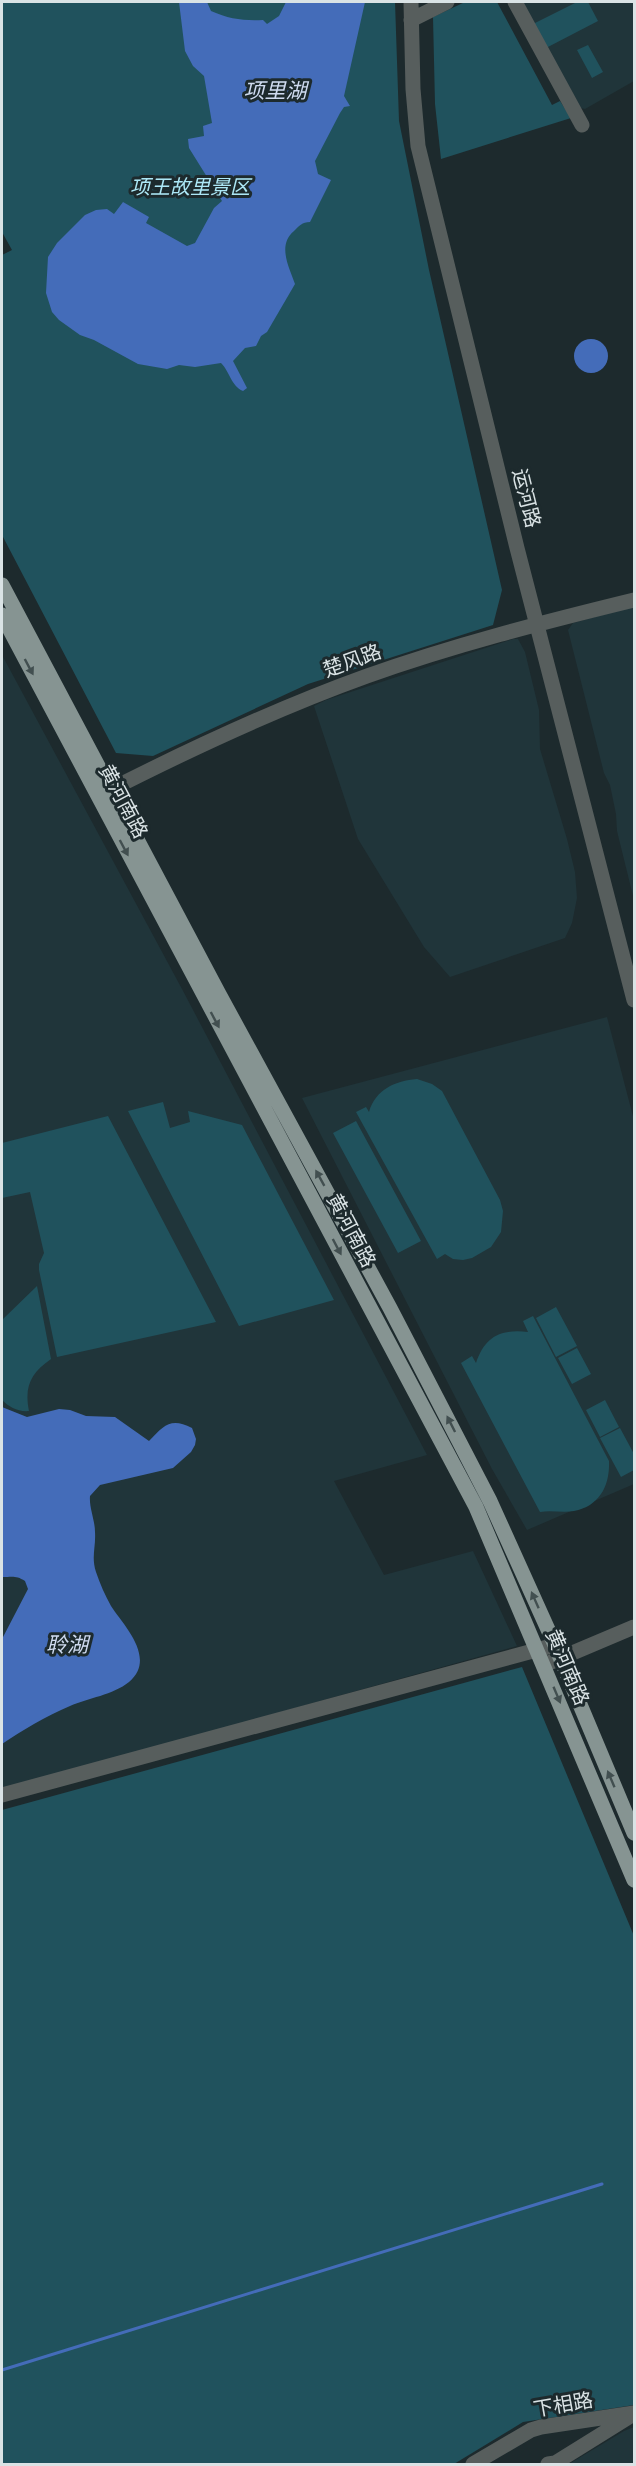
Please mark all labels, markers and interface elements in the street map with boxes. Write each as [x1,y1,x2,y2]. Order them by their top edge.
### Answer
water label: 项里湖 [244,76,309,104]
park label: 项王故里景区 [130,173,253,200]
street label: 运河路 [507,466,547,530]
street label: 楚风路 [319,637,385,683]
one-way arrow [24,658,34,675]
street label: 黄河南路 [93,759,155,843]
one-way arrow [119,839,129,856]
one-way arrow [210,1012,220,1029]
one-way arrow [315,1169,325,1186]
street label: 黄河南路 [321,1188,383,1272]
one-way arrow [332,1239,342,1256]
one-way arrow [446,1416,455,1433]
one-way arrow [530,1591,539,1609]
street label: 黄河南路 [540,1625,596,1709]
water label: 聆湖 [46,1630,91,1658]
one-way arrow [552,1687,562,1705]
one-way arrow [607,1771,616,1788]
street label: 下相路 [531,2385,595,2423]

